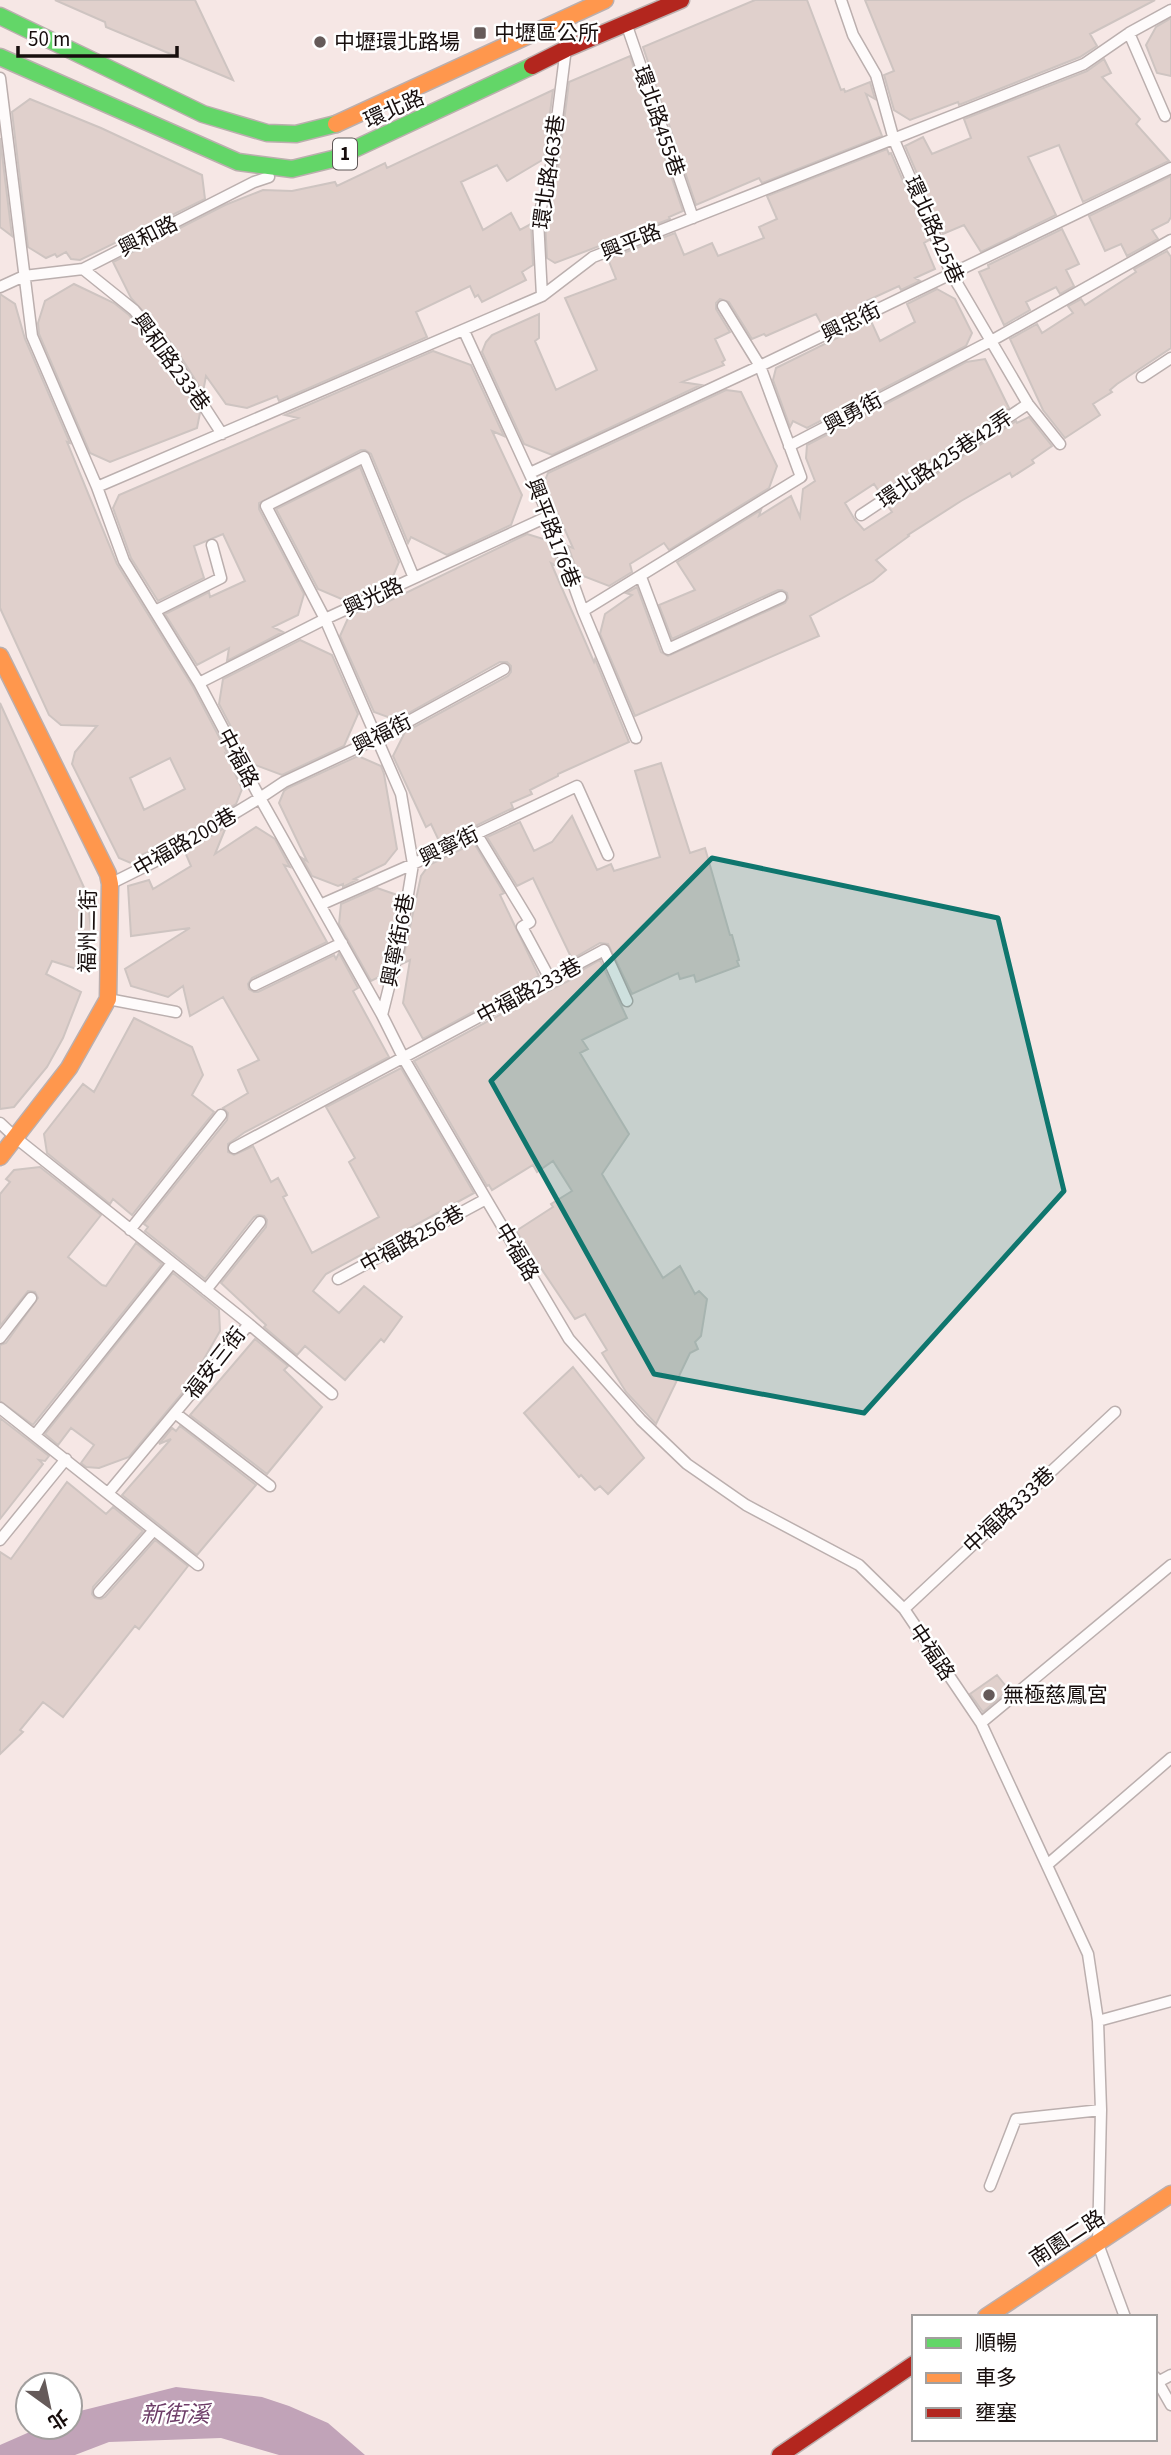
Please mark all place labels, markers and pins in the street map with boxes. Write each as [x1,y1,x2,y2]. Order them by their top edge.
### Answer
place label: 中壢區公所 [494,18,599,48]
marker: 中壢區公所 [472,25,488,41]
place label: 中壢環北路場 [334,27,460,57]
marker: 中壢環北路場 [312,34,328,50]
place label: 無極慈鳳宮 [1003,1680,1108,1710]
marker: 無極慈鳳宮 [981,1687,997,1703]

